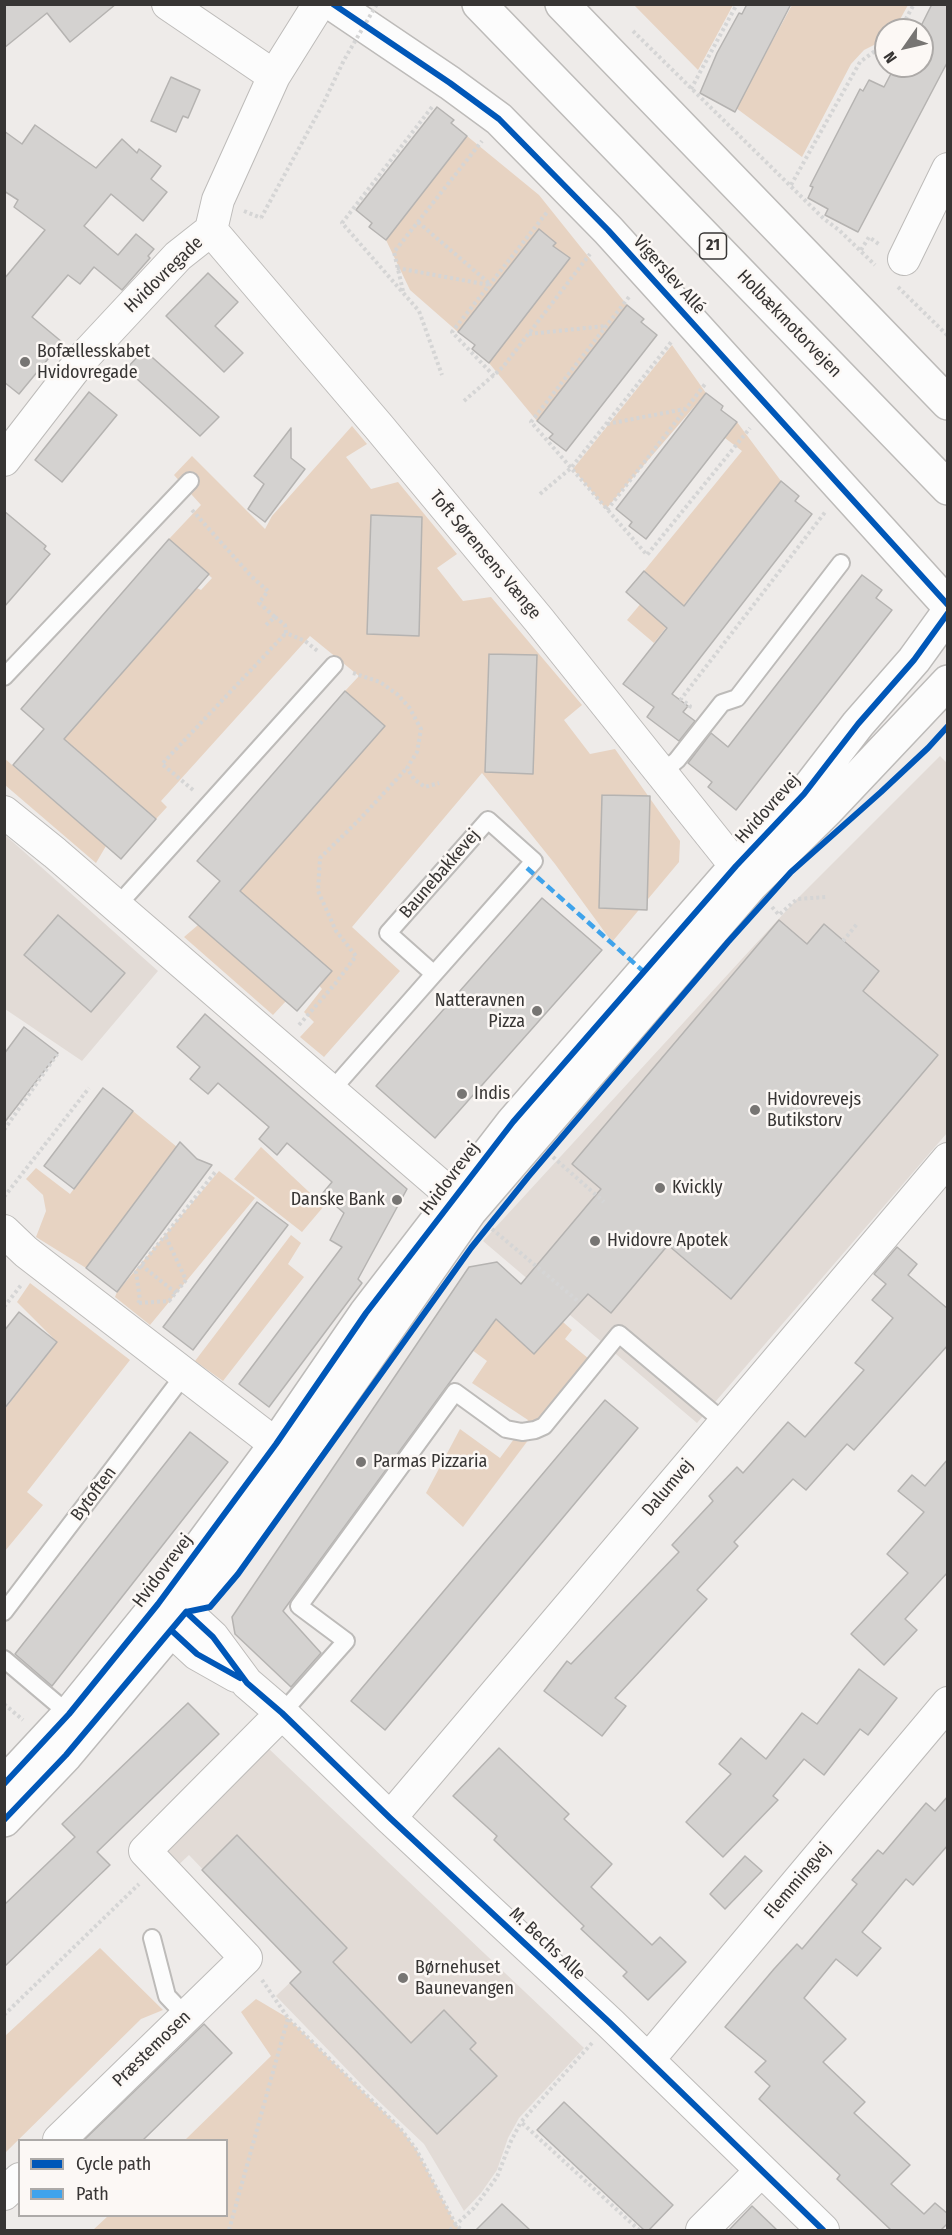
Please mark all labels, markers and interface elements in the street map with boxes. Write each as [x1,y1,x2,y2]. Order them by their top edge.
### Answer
north arrow [874,18,934,78]
text: N [880,48,901,67]
street label: Vigerslev Allé [628,231,710,319]
street label: Hvidovregade [120,232,208,318]
road number: 21 [700,233,726,259]
street label: Holbækmotorvejen [732,266,846,382]
place label: Bofællesskabet Hvidovregade [37,341,150,384]
marker: Bofællesskabet Hvidovregade [18,355,32,369]
street label: Toft Sørensens Vænge [425,486,545,624]
street label: Hvidovrevej [731,770,805,848]
street label: Baunebakkevej [395,825,485,923]
place label: Natteravnen Pizza [435,990,525,1032]
marker: Natteravnen Pizza [530,1004,544,1018]
place label: Indis [474,1083,510,1105]
marker: Indis [455,1087,469,1101]
place label: Hvidovrevejs Butikstorv [767,1089,861,1132]
marker: Hvidovrevejs Butikstorv [748,1103,762,1117]
street label: Hvidovrevej [415,1138,485,1220]
place label: Kvickly [672,1177,723,1199]
marker: Kvickly [653,1181,667,1195]
place label: Danske Bank [291,1189,385,1211]
marker: Danske Bank [390,1193,404,1207]
place label: Hvidovre Apotek [607,1230,728,1252]
marker: Hvidovre Apotek [588,1234,602,1248]
place label: Parmas Pizzaria [373,1451,487,1473]
marker: Parmas Pizzaria [354,1455,368,1469]
street label: Dalumvej [638,1455,698,1521]
street label: Bytoften [67,1463,121,1525]
street label: Hvidovrevej [128,1530,198,1612]
street label: Flemmingvej [760,1839,836,1923]
street label: M. Bechs Alle [504,1903,590,1985]
place label: Børnehuset Baunevangen [415,1957,514,2000]
marker: Børnehuset Baunevangen [396,1971,410,1985]
street label: Præstemosen [108,2006,196,2092]
legend [18,2139,228,2217]
text: Cycle path [76,2153,151,2175]
text: Path [76,2183,109,2205]

